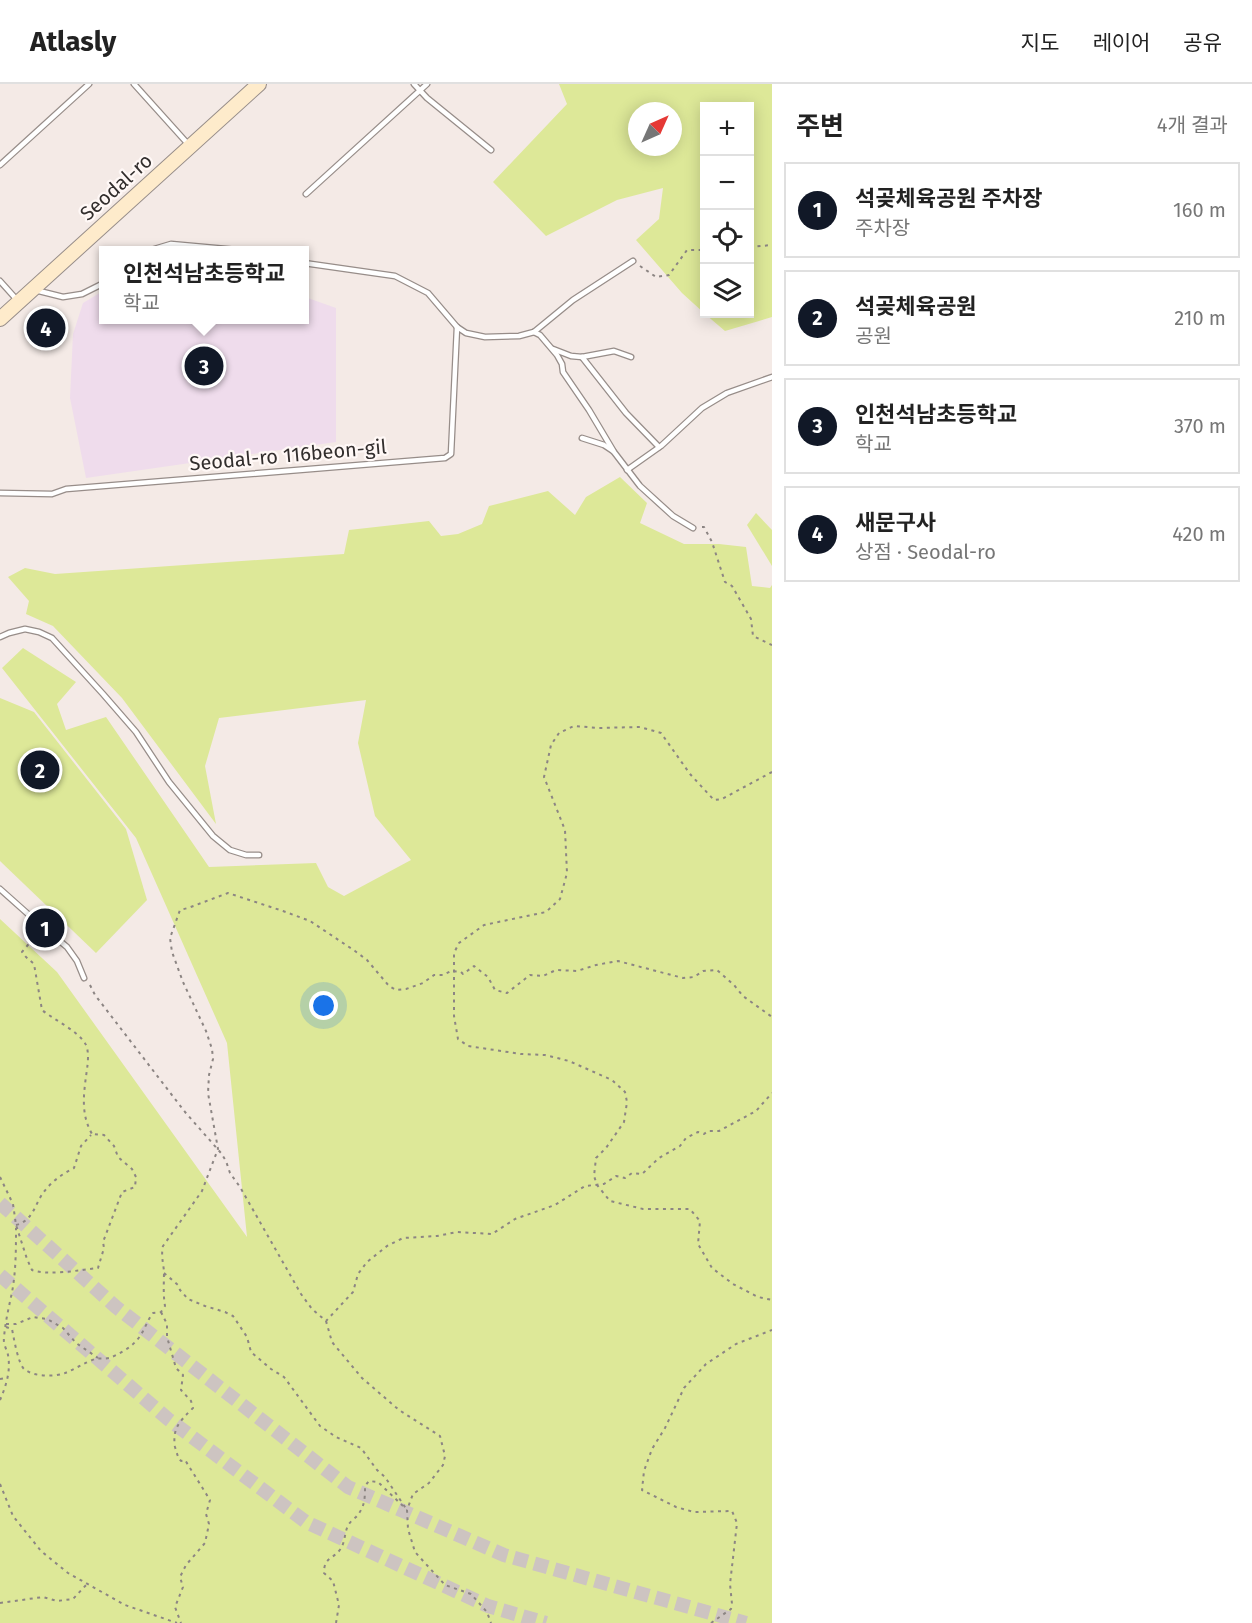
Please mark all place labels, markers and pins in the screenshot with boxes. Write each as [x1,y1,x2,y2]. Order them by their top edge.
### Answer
pin: 4 [26,306,66,350]
pin: 3 [184,344,224,388]
pin: 2 [20,748,60,792]
pin: 1 [26,906,64,950]

